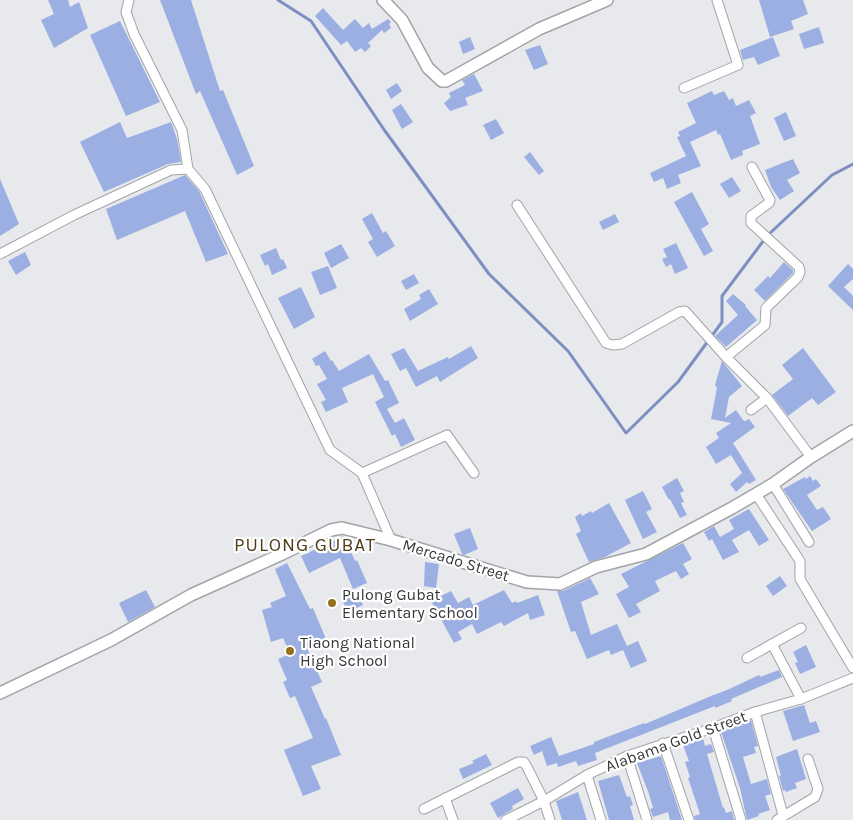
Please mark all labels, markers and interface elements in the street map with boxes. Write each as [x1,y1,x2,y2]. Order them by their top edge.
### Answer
district label: PULONG GUBAT [234,534,376,556]
street label: Mercado Street [400,535,512,585]
place label: Pulong Gubat Elementary School [342,585,478,622]
marker: Pulong Gubat Elementary School [326,597,338,609]
place label: Tiaong National High School [300,633,415,670]
marker: Tiaong National High School [284,645,296,657]
street label: Alabama Gold Street [603,707,749,775]

